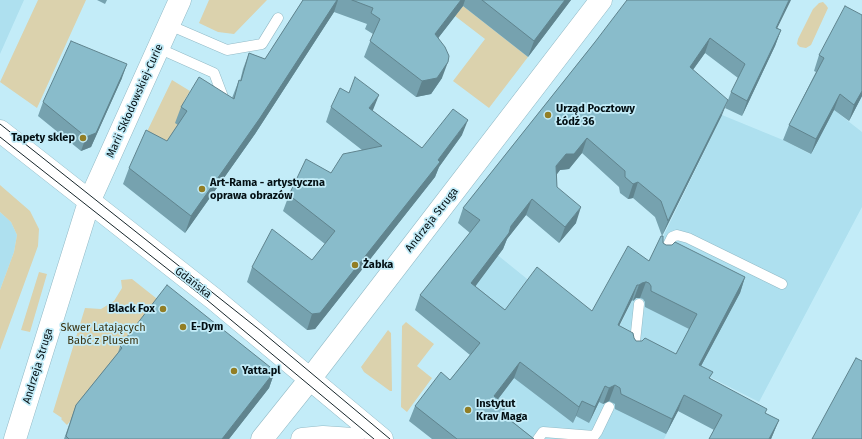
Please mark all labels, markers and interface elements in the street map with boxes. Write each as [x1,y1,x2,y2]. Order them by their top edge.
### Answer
street label: Marii Skłodowskiej-Curie [104,42,166,160]
place label: Urząd Pocztowy Łódź 36 [556,102,635,128]
marker: Urząd Pocztowy Łódź 36 [543,110,553,120]
place label: Tapety sklep [11,131,75,145]
marker: Tapety sklep [78,133,88,143]
place label: Art-Rama - artystyczna oprawa obrazów [210,176,325,202]
marker: Art-Rama - artystyczna oprawa obrazów [197,184,207,194]
street label: Andrzeja Struga [403,185,461,255]
place label: Żabka [363,258,393,272]
marker: Żabka [350,260,360,270]
street label: Gdańska [172,265,214,301]
place label: Black Fox [108,302,155,316]
marker: Black Fox [158,304,168,314]
place label: E-Dym [191,320,223,334]
park label: Skwer Latających Babć z Plusem [60,321,146,347]
marker: E-Dym [178,322,188,332]
street label: Andrzeja Struga [20,327,56,405]
place label: Yatta.pl [242,364,280,378]
marker: Yatta.pl [229,366,239,376]
place label: Instytut Krav Maga [476,397,528,423]
marker: Instytut Krav Maga [463,405,473,415]

